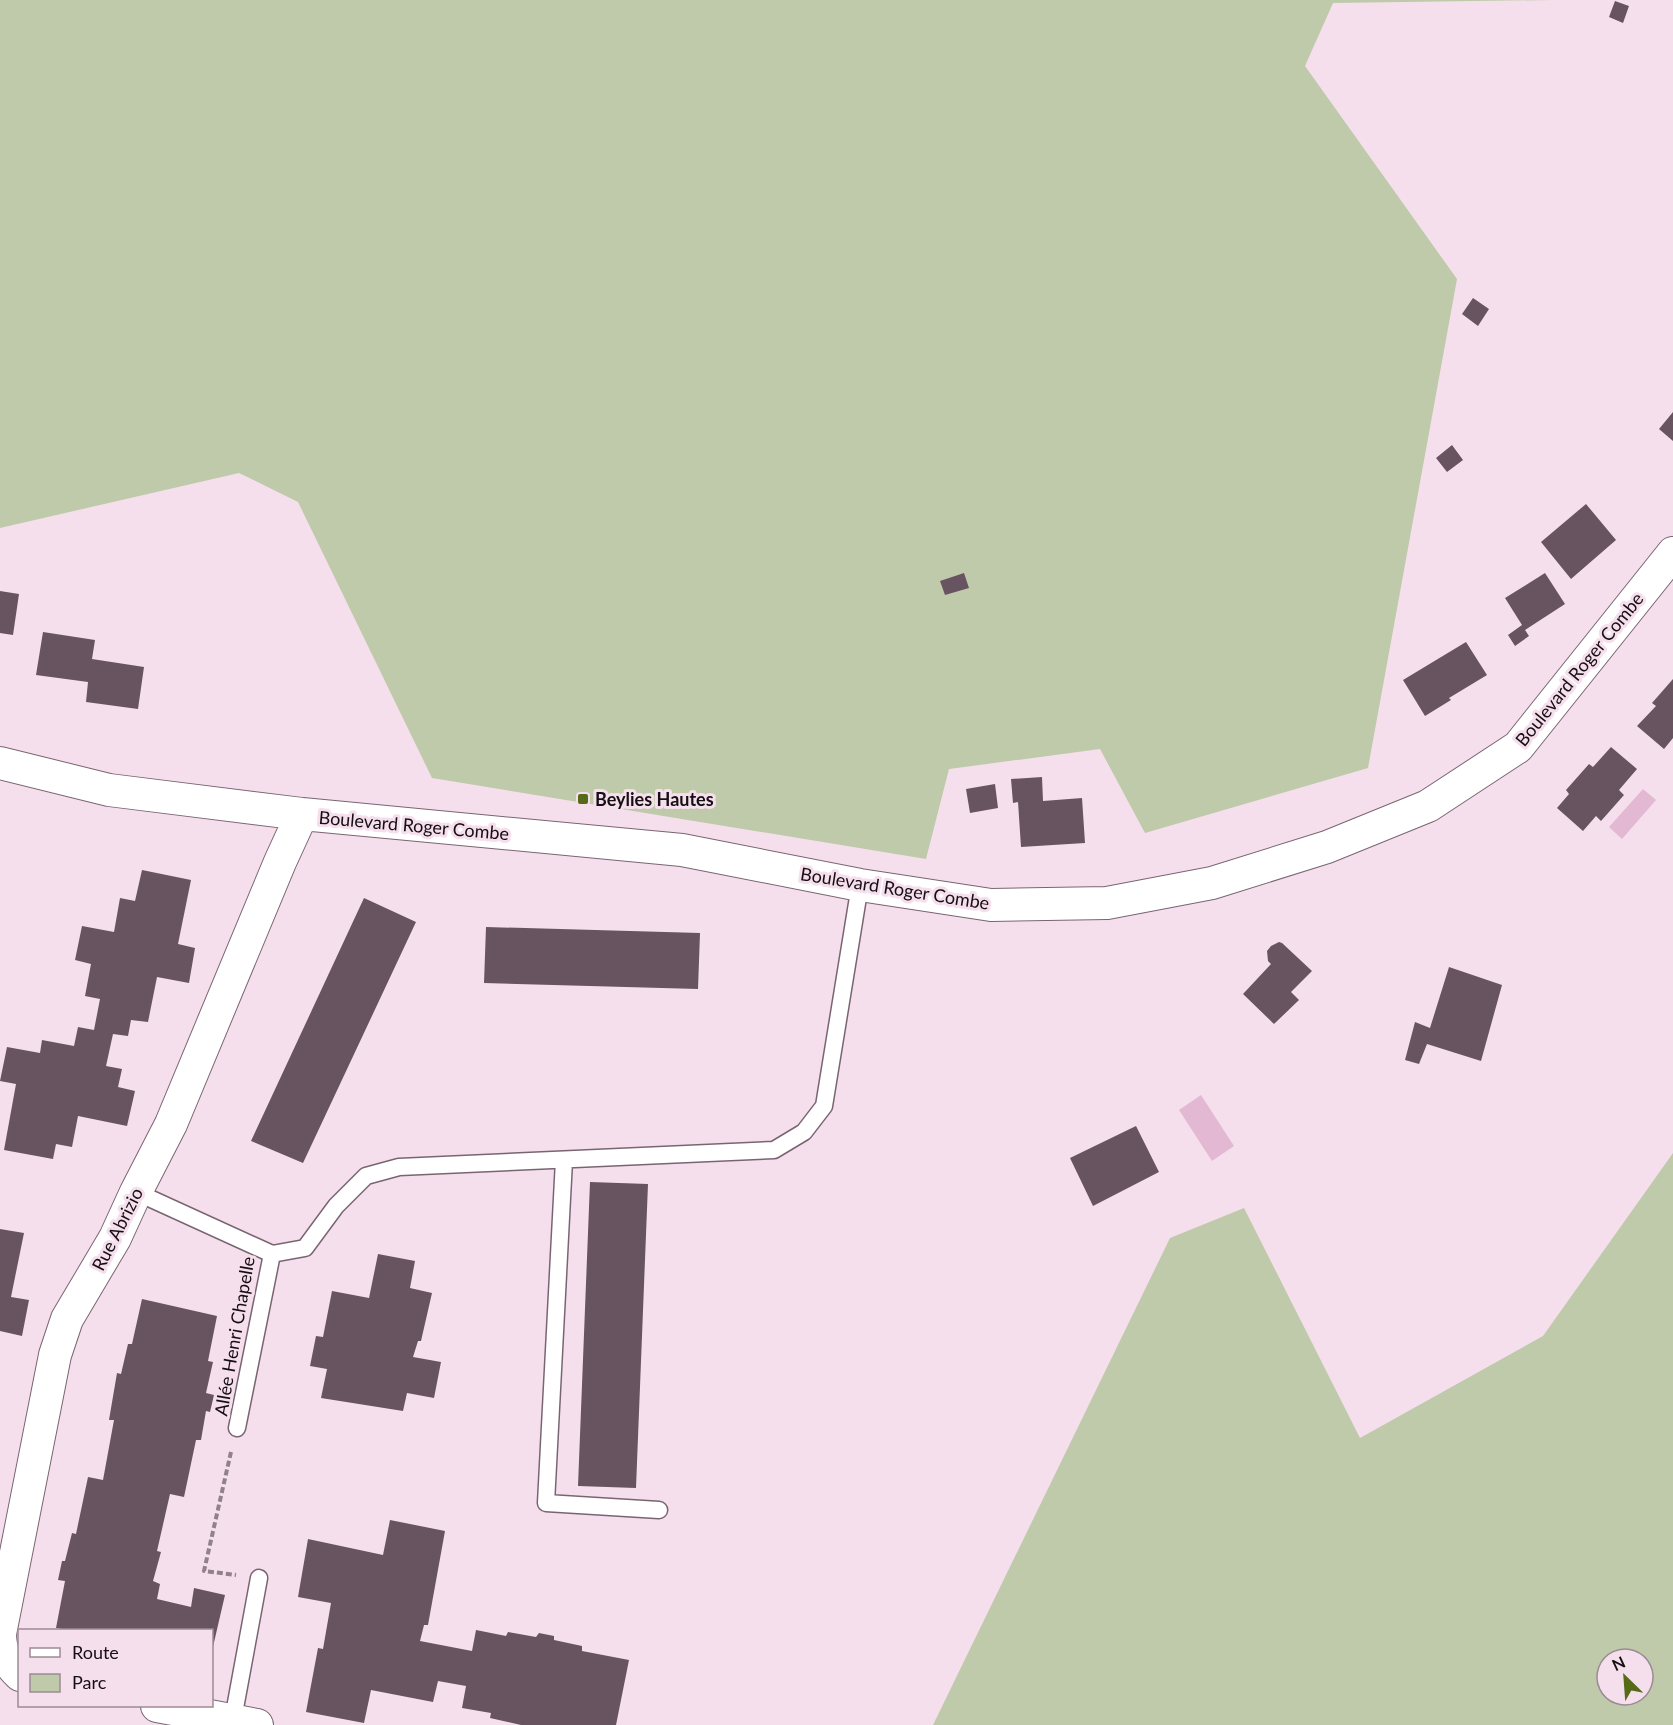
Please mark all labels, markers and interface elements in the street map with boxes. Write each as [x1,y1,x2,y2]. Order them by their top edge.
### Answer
street label: Boulevard Roger Combe [1510,588,1648,750]
place label: Beylies Hautes [595,788,714,810]
marker: Beylies Hautes [576,792,590,806]
street label: Boulevard Roger Combe [318,806,510,844]
street label: Boulevard Roger Combe [799,862,991,914]
street label: Rue Abrizio [87,1184,147,1274]
street label: Allée Henri Chapelle [209,1255,259,1417]
legend [18,1629,213,1707]
text: Route [72,1641,119,1663]
north arrow [1595,1647,1655,1707]
text: N [1609,1652,1628,1674]
text: Parc [72,1671,107,1693]

